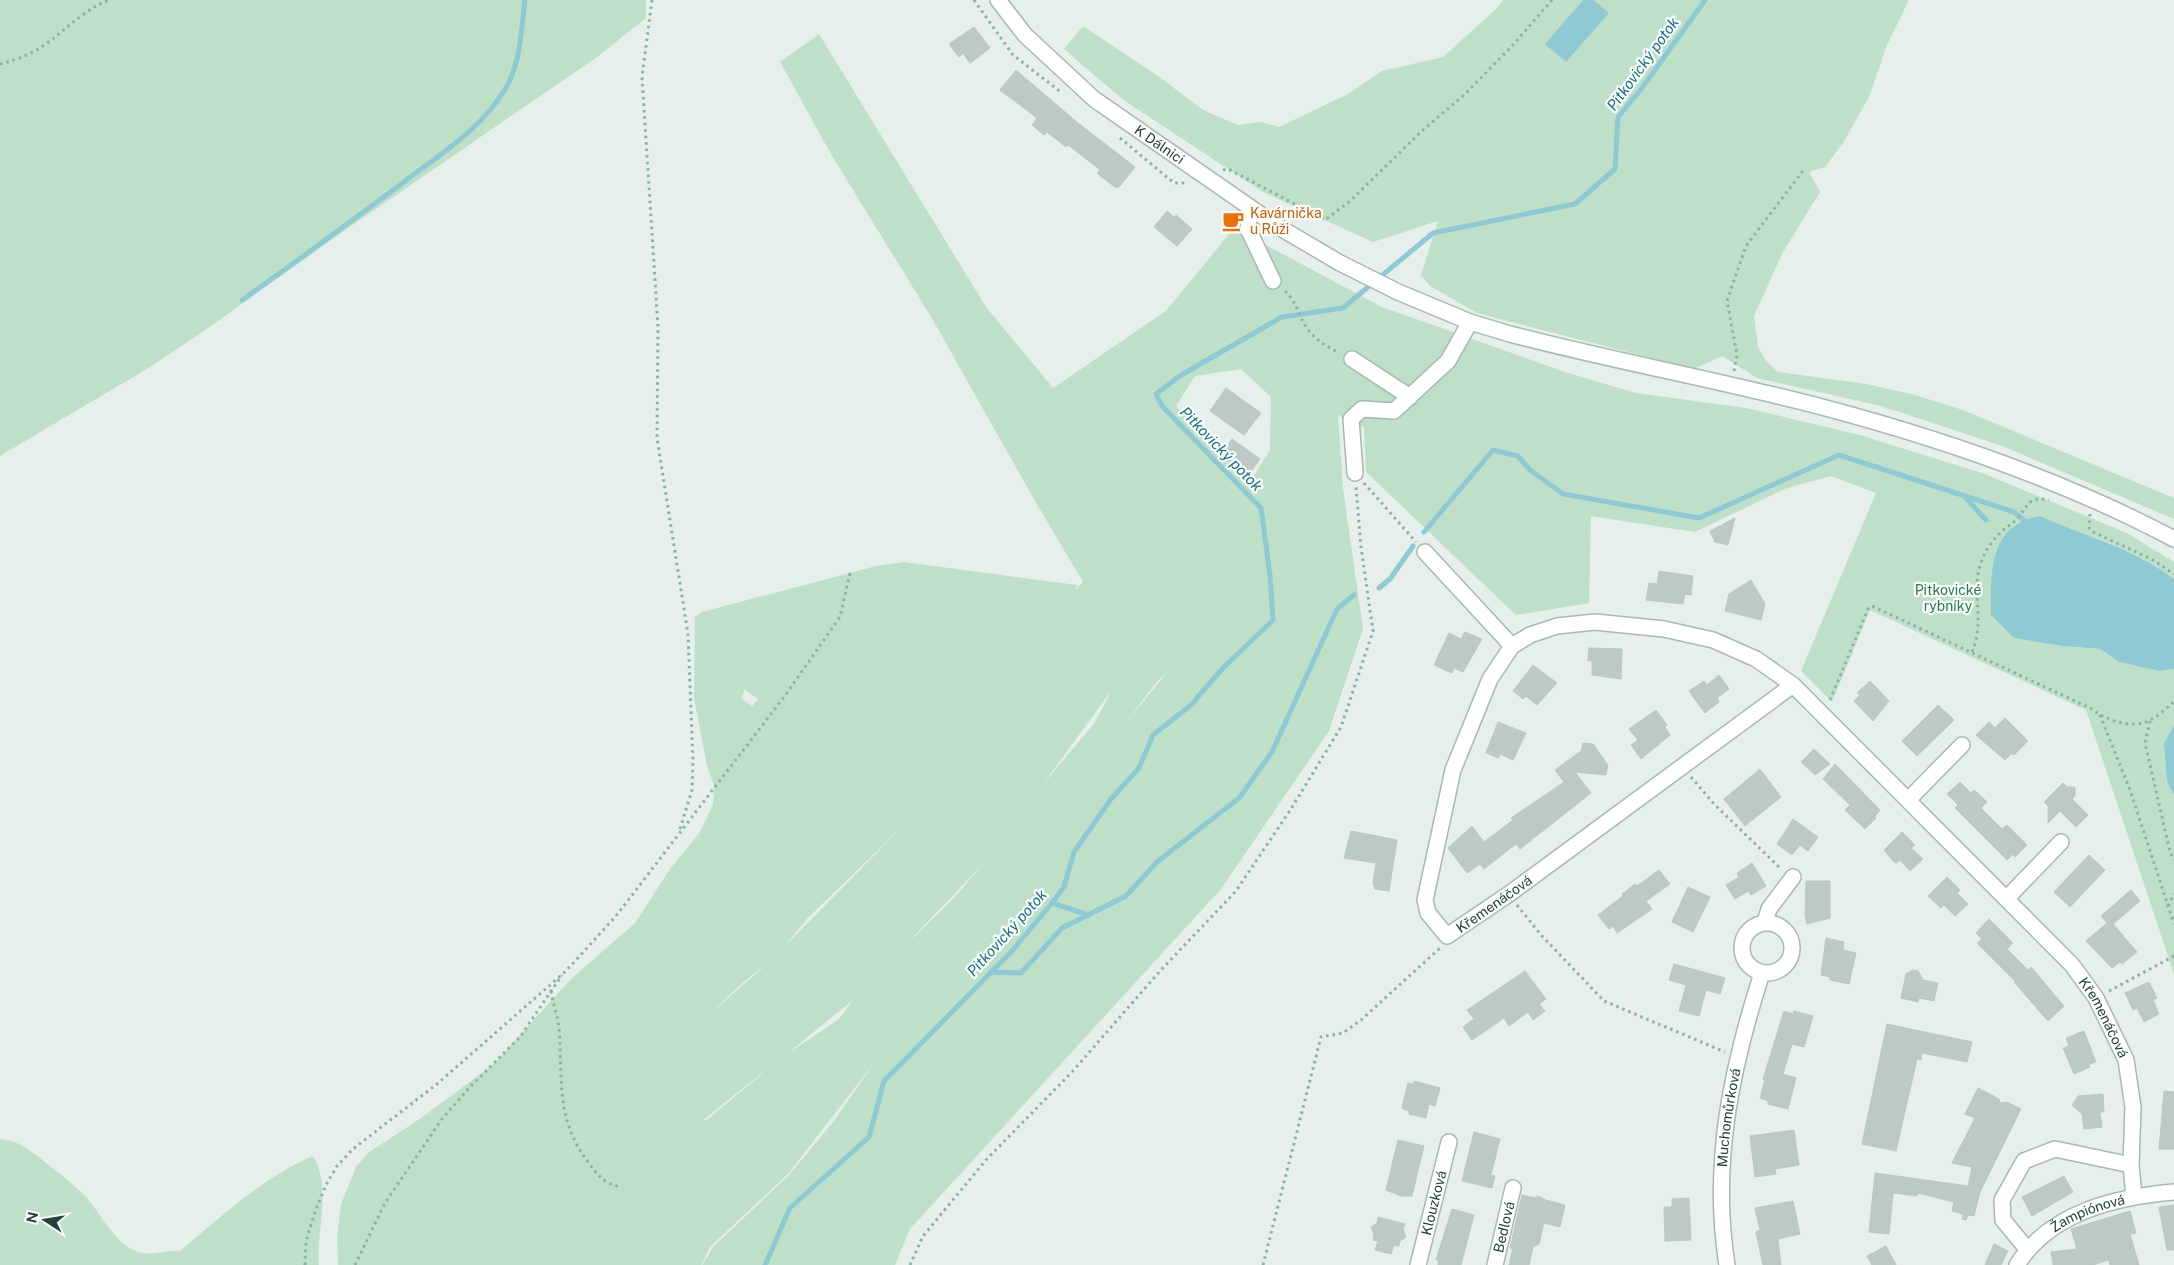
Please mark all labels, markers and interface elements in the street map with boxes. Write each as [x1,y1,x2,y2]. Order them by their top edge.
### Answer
water label: Pitkovický potok [1603,13,1683,113]
street label: K Dálnici [1131,122,1188,167]
place label: Kavárnička u Růži [1250,205,1322,237]
cafe icon: Kavárnička u Růži [1220,208,1246,234]
water label: Pitkovický potok [1177,403,1267,495]
park label: Pitkovické rybníky [1915,582,1981,614]
street label: Křemenáčová [1453,872,1535,936]
water label: Pitkovický potok [963,885,1051,979]
street label: Křemenáčová [2076,974,2132,1060]
street label: Muchomůrková [1714,1067,1744,1168]
street label: Klouzková [1418,1169,1449,1237]
street label: Žampiónová [2047,1191,2126,1235]
north arrow [20,1195,70,1245]
street label: Bedlová [1490,1200,1518,1254]
text: N [23,1210,41,1224]

